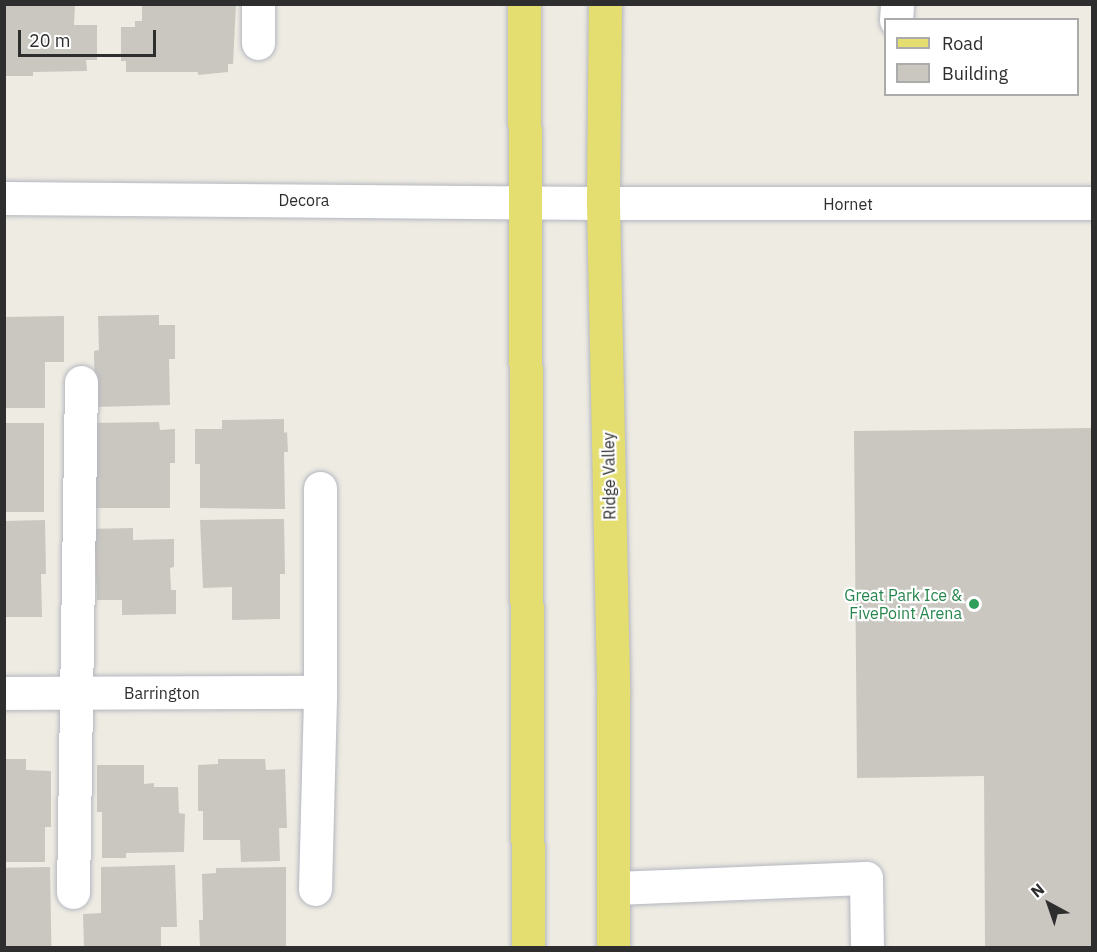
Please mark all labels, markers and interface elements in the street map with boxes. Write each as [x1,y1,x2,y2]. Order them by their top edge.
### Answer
scale bar [21,18,159,56]
legend [884,18,1079,96]
text: 20 m [29,29,71,52]
text: Road [942,32,983,55]
text: Building [942,62,1008,85]
street label: Decora [279,190,329,210]
street label: Hornet [823,194,873,214]
street label: Ridge Valley [599,432,619,520]
place label: Great Park Ice & FivePoint Arena [844,585,962,623]
marker: Great Park Ice & FivePoint Arena [967,597,981,611]
street label: Barrington [124,683,200,703]
north arrow [1019,874,1079,934]
text: N [1027,879,1048,902]

